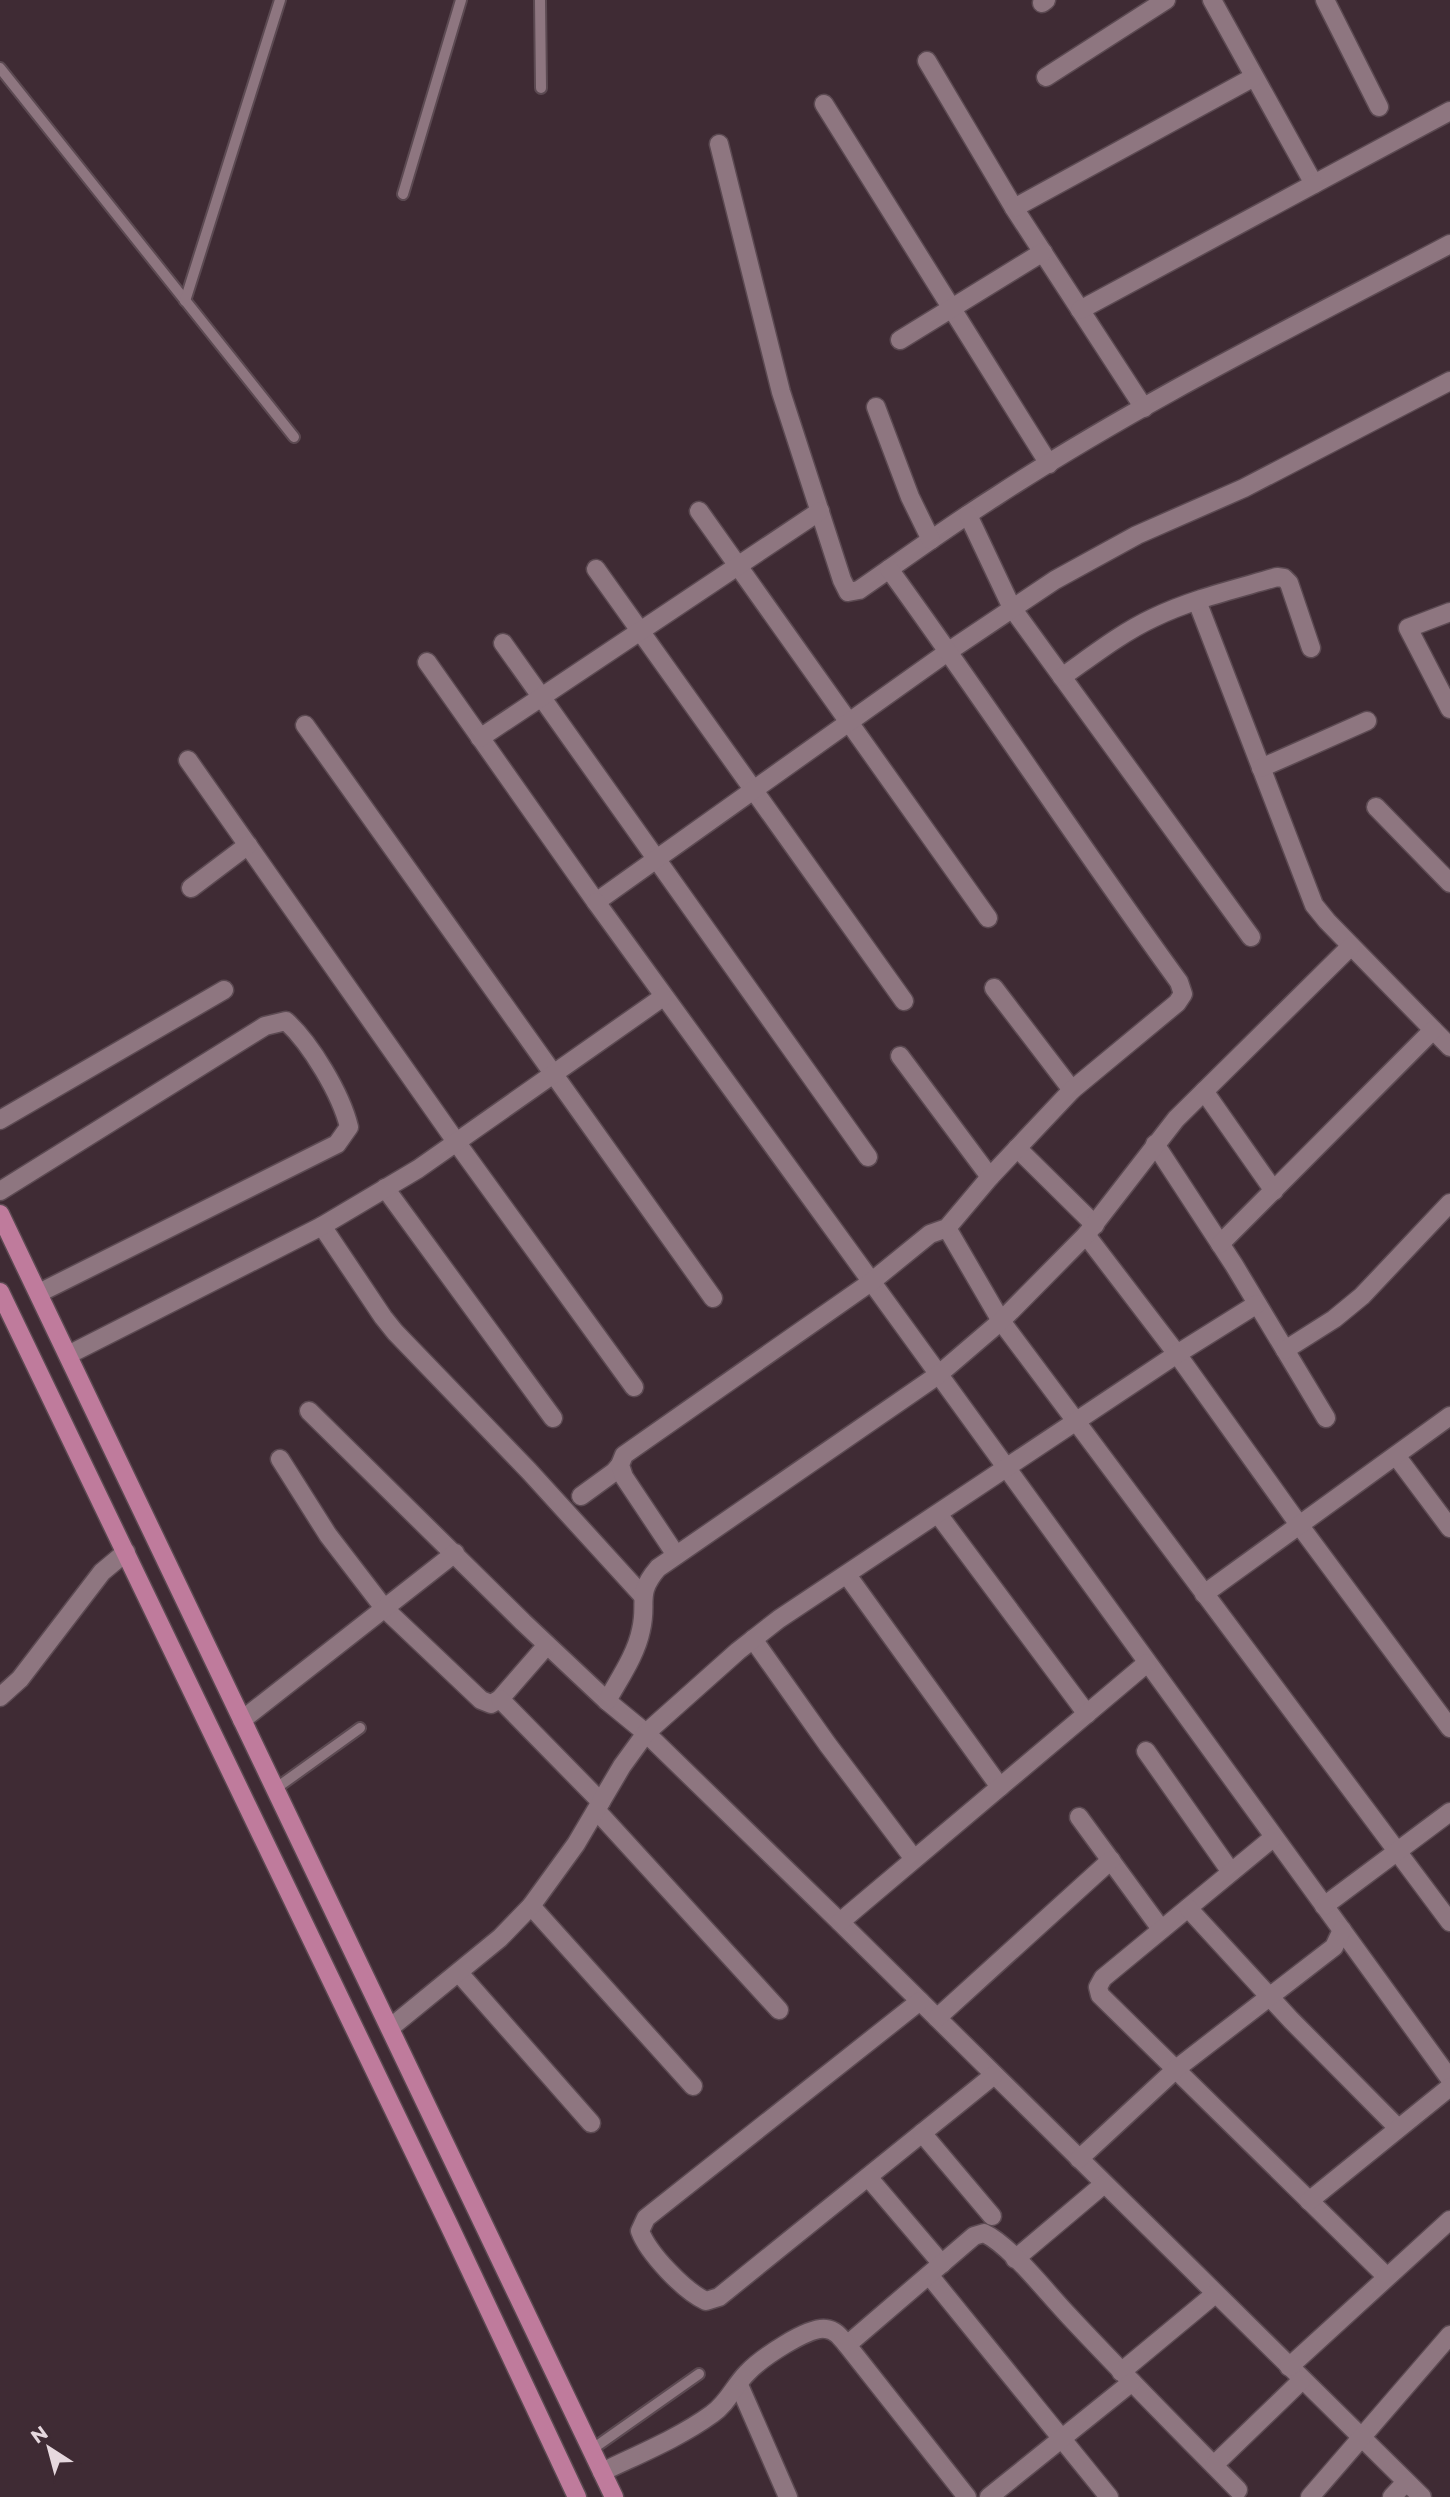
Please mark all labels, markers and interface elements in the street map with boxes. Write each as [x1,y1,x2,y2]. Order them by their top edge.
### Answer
north arrow [14,2413,84,2483]
text: N [26,2421,52,2448]

